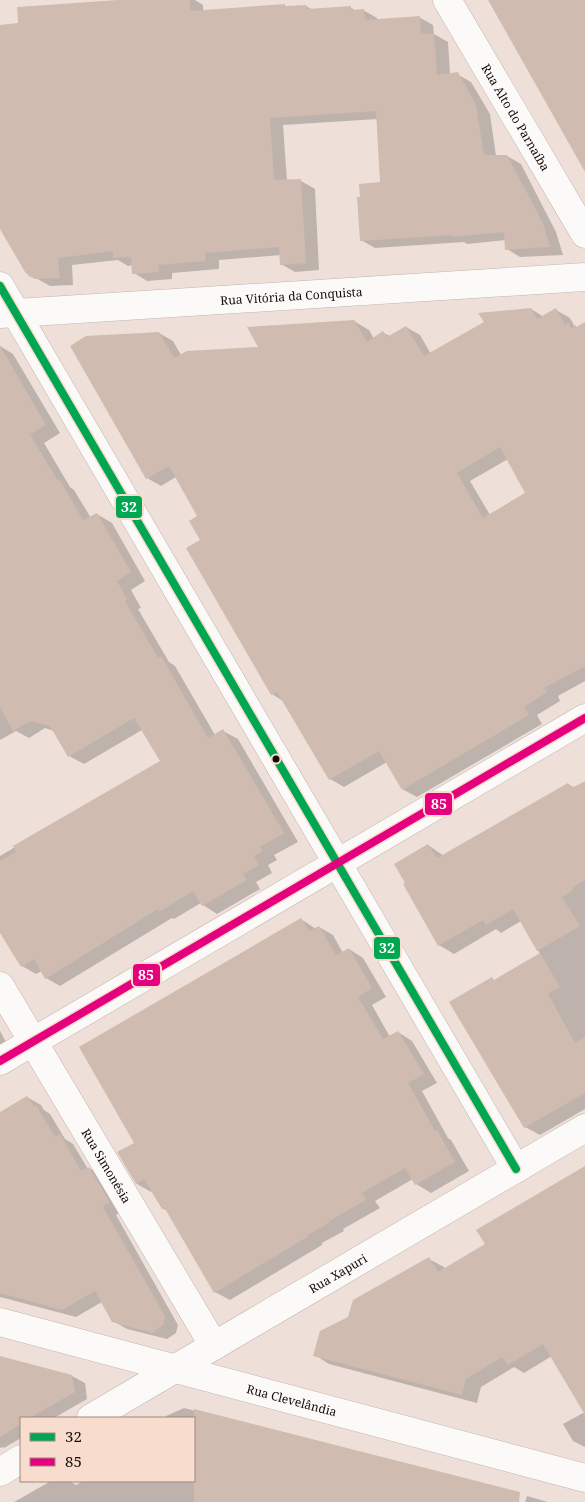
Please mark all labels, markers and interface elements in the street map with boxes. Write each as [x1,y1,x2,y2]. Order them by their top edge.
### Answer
street label: Rua Alto do Parnaíba [478,60,554,174]
street label: Rua Vitória da Conquista [220,283,363,309]
line badge: 32 [115,495,143,519]
text: 32 [121,497,137,516]
unlabelled marker [271,754,281,764]
line badge: 85 [424,792,453,816]
text: 85 [431,794,447,813]
line badge: 32 [373,936,401,960]
text: 32 [379,938,395,957]
line badge: 85 [132,963,161,987]
text: 85 [138,965,154,984]
street label: Rua Simonésia [78,1125,136,1206]
street label: Rua Xapuri [305,1249,370,1297]
street label: Rua Clevelândia [245,1380,339,1420]
legend [20,1417,195,1482]
text: 32 [65,1426,82,1446]
text: 85 [65,1451,82,1471]

